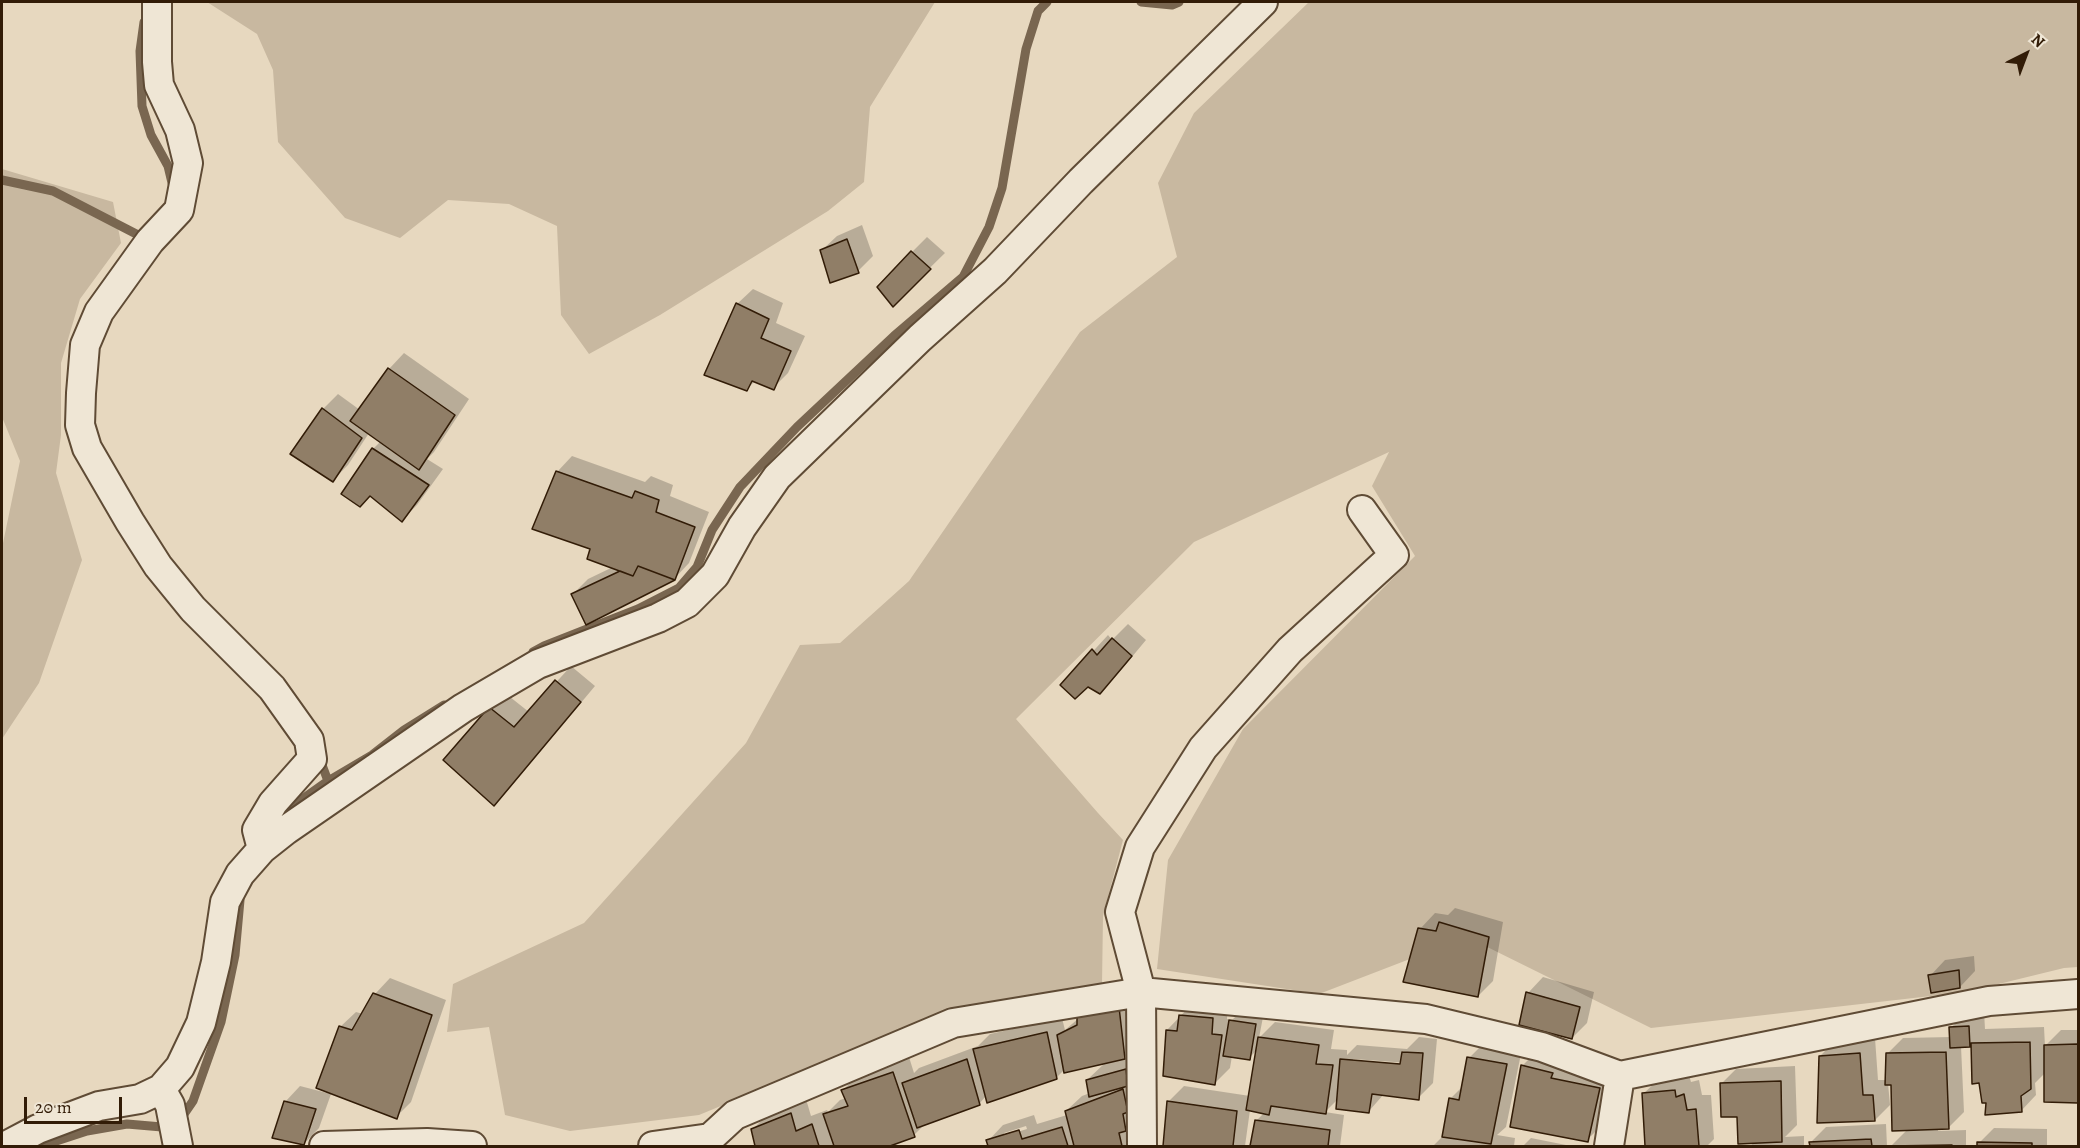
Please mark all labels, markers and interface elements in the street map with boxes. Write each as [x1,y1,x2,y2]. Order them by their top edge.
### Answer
north arrow [1996,24,2056,84]
text: N [2026,29,2050,53]
scale bar [27,1085,124,1123]
text: 20 m [35,1095,72,1119]

